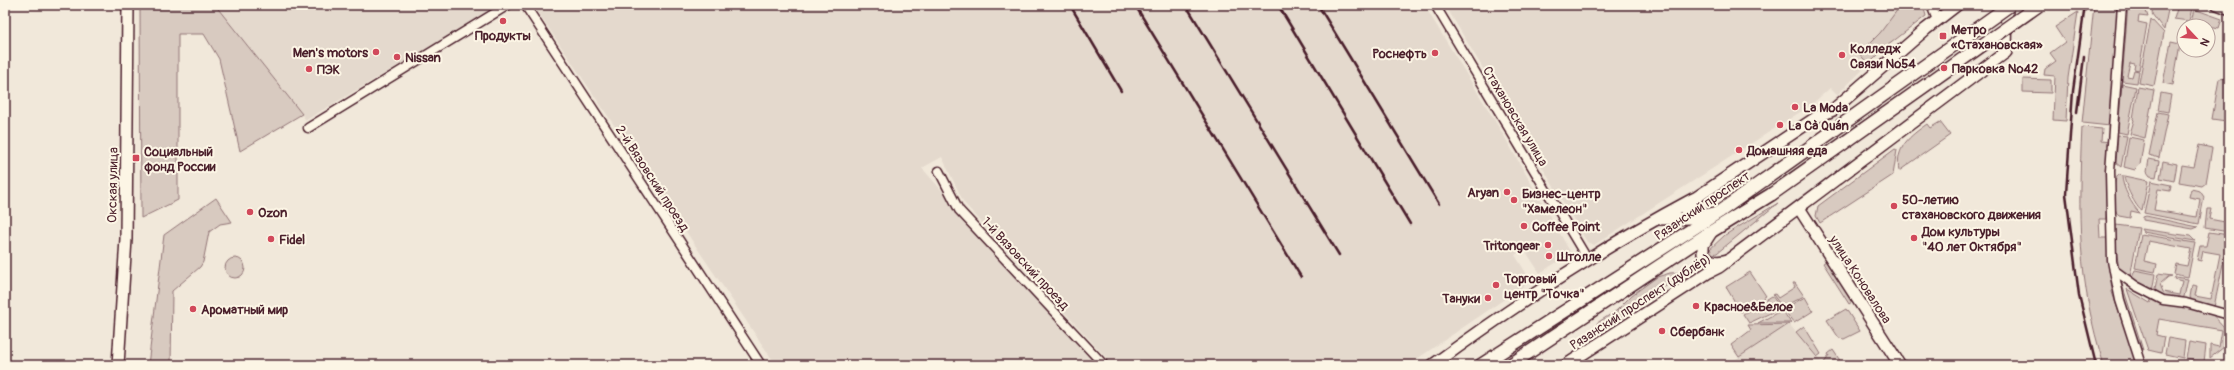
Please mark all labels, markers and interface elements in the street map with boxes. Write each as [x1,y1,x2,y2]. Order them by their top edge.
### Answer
marker: Продукты [498,16,508,26]
north arrow [2176,18,2216,58]
place label: Метро «Стахановская» [1951,22,2043,53]
place label: Продукты [475,28,531,44]
marker: Метро «Стахановская» [1938,31,1948,41]
text: N [2197,36,2212,49]
place label: Колледж Связи №54 [1850,41,1916,72]
place label: Men's motors [293,45,368,61]
place label: Роснефть [1372,46,1427,62]
marker: Men's motors [371,47,381,57]
marker: Роснефть [1430,48,1440,58]
place label: Nissan [405,50,441,66]
marker: Колледж Связи №54 [1837,50,1847,60]
marker: Nissan [392,52,402,62]
place label: Парковка №42 [1952,61,2038,77]
place label: ПЭК [317,62,341,78]
marker: Парковка №42 [1939,63,1949,73]
marker: ПЭК [304,64,314,74]
street label: Стахановская улица [1479,64,1551,169]
place label: La Moda [1803,100,1848,116]
marker: La Moda [1790,102,1800,112]
place label: La Cà Quán [1788,118,1850,134]
marker: La Cà Quán [1775,120,1785,130]
street label: 2-й Вязовский проезд [612,122,693,235]
place label: Домашняя еда [1746,143,1827,159]
place label: Социальный фонд России [144,144,216,175]
marker: Домашняя еда [1734,145,1744,155]
street label: Окская улица [104,147,122,223]
marker: Социальный фонд России [131,153,141,163]
street label: Рязанский проспект [1652,168,1754,244]
place label: Aryan [1467,185,1500,201]
place label: Бизнес-центр "Хамелеон" [1522,186,1601,217]
marker: Aryan [1502,187,1512,197]
place label: 50-летию стахановского движения [1901,192,2041,223]
marker: Бизнес-центр "Хамелеон" [1509,195,1519,205]
marker: 50-летию стахановского движения [1889,201,1899,211]
place label: Ozon [258,205,288,221]
marker: Ozon [245,207,255,217]
street label: 1-й Вязовский проезд [978,214,1073,314]
place label: Coffee Point [1532,219,1601,235]
marker: Coffee Point [1519,221,1529,231]
place label: Дом культуры "40 лет Октября" [1921,224,2022,255]
place label: Fidel [279,232,305,248]
street label: улица Коновалова [1825,232,1895,327]
marker: Дом культуры "40 лет Октября" [1909,233,1919,243]
marker: Fidel [266,234,276,244]
place label: Tritongear [1482,238,1540,254]
marker: Tritongear [1543,240,1553,250]
place label: Штолле [1556,249,1602,265]
street label: Рязанский проспект (дублёр) [1567,250,1714,353]
marker: Штолле [1544,251,1554,261]
place label: Торговый центр "Точка" [1503,271,1585,302]
marker: Торговый центр "Точка" [1491,280,1501,290]
place label: Тануки [1441,291,1480,307]
marker: Тануки [1483,293,1493,303]
place label: Красное&Белое [1704,299,1793,315]
marker: Красное&Белое [1691,301,1701,311]
place label: Ароматный мир [201,302,288,318]
marker: Ароматный мир [188,304,198,314]
place label: Сбербанк [1670,324,1725,340]
marker: Сбербанк [1657,326,1667,336]

